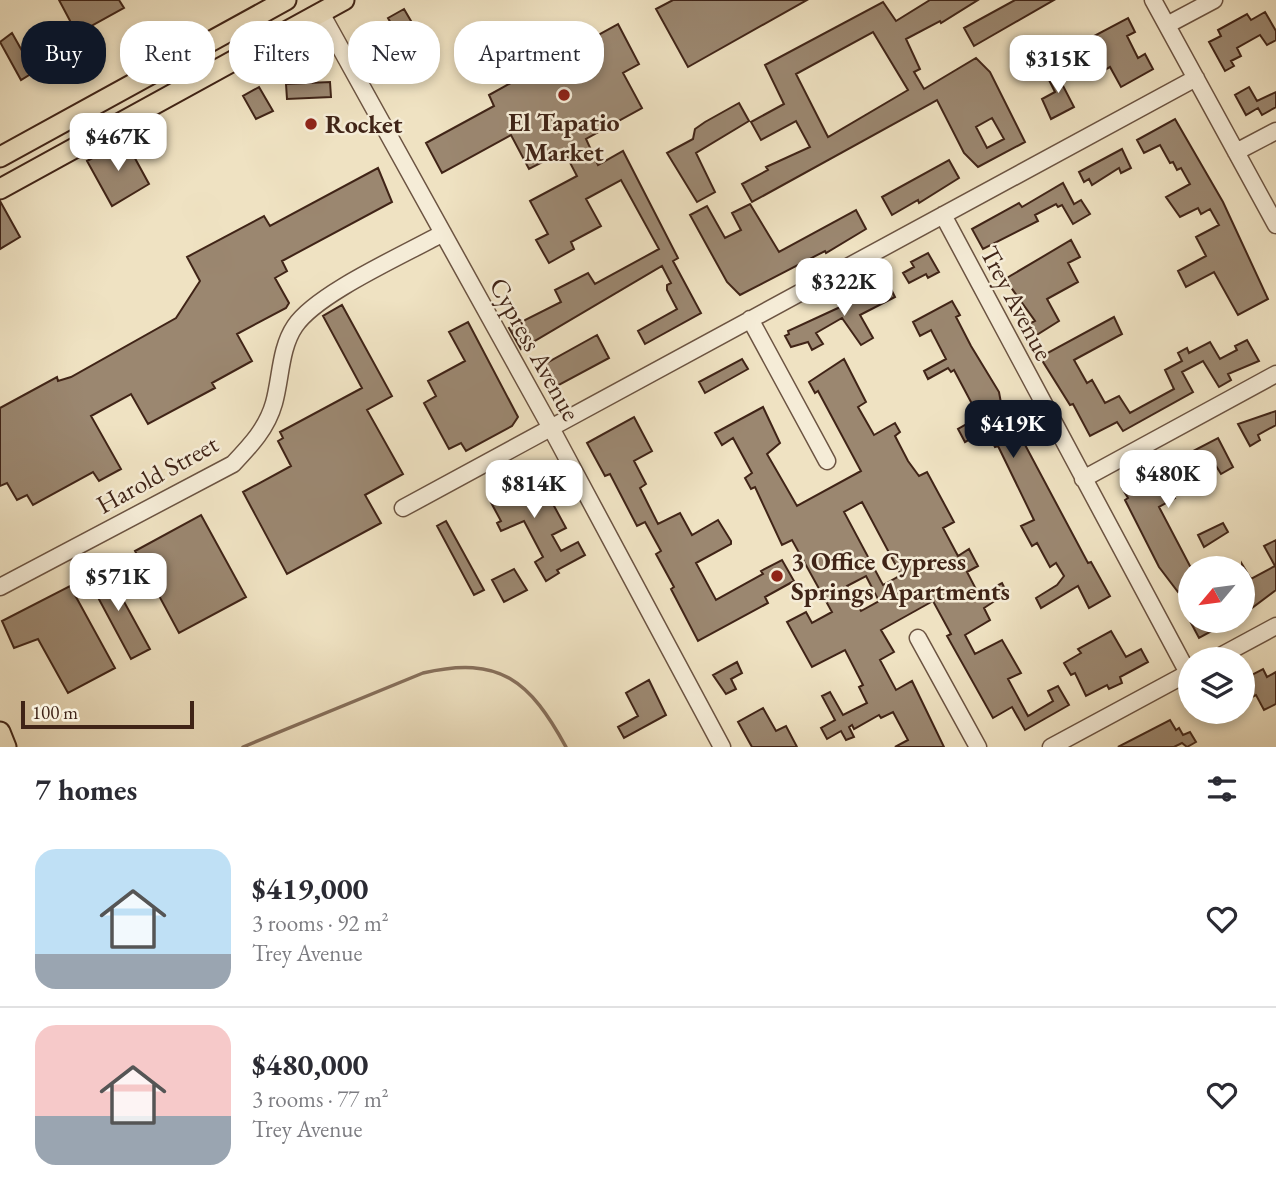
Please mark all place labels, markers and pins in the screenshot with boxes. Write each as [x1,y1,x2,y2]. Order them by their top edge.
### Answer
pin: $315K [1009,36,1107,95]
marker: El Tapatio Market [556,87,572,103]
place label: El Tapatio Market [508,105,620,169]
place label: Rocket [325,107,403,141]
pin: $467K [69,114,167,173]
marker: Rocket [303,116,319,132]
pin: $322K [795,258,893,318]
pin: $419K [964,400,1062,460]
pin: $480K [1119,450,1217,510]
pin: $814K [485,461,583,520]
place label: 3 Office Cypress Springs Apartments [791,544,1010,608]
pin: $571K [69,554,167,613]
marker: 3 Office Cypress Springs Apartments [769,568,785,584]

